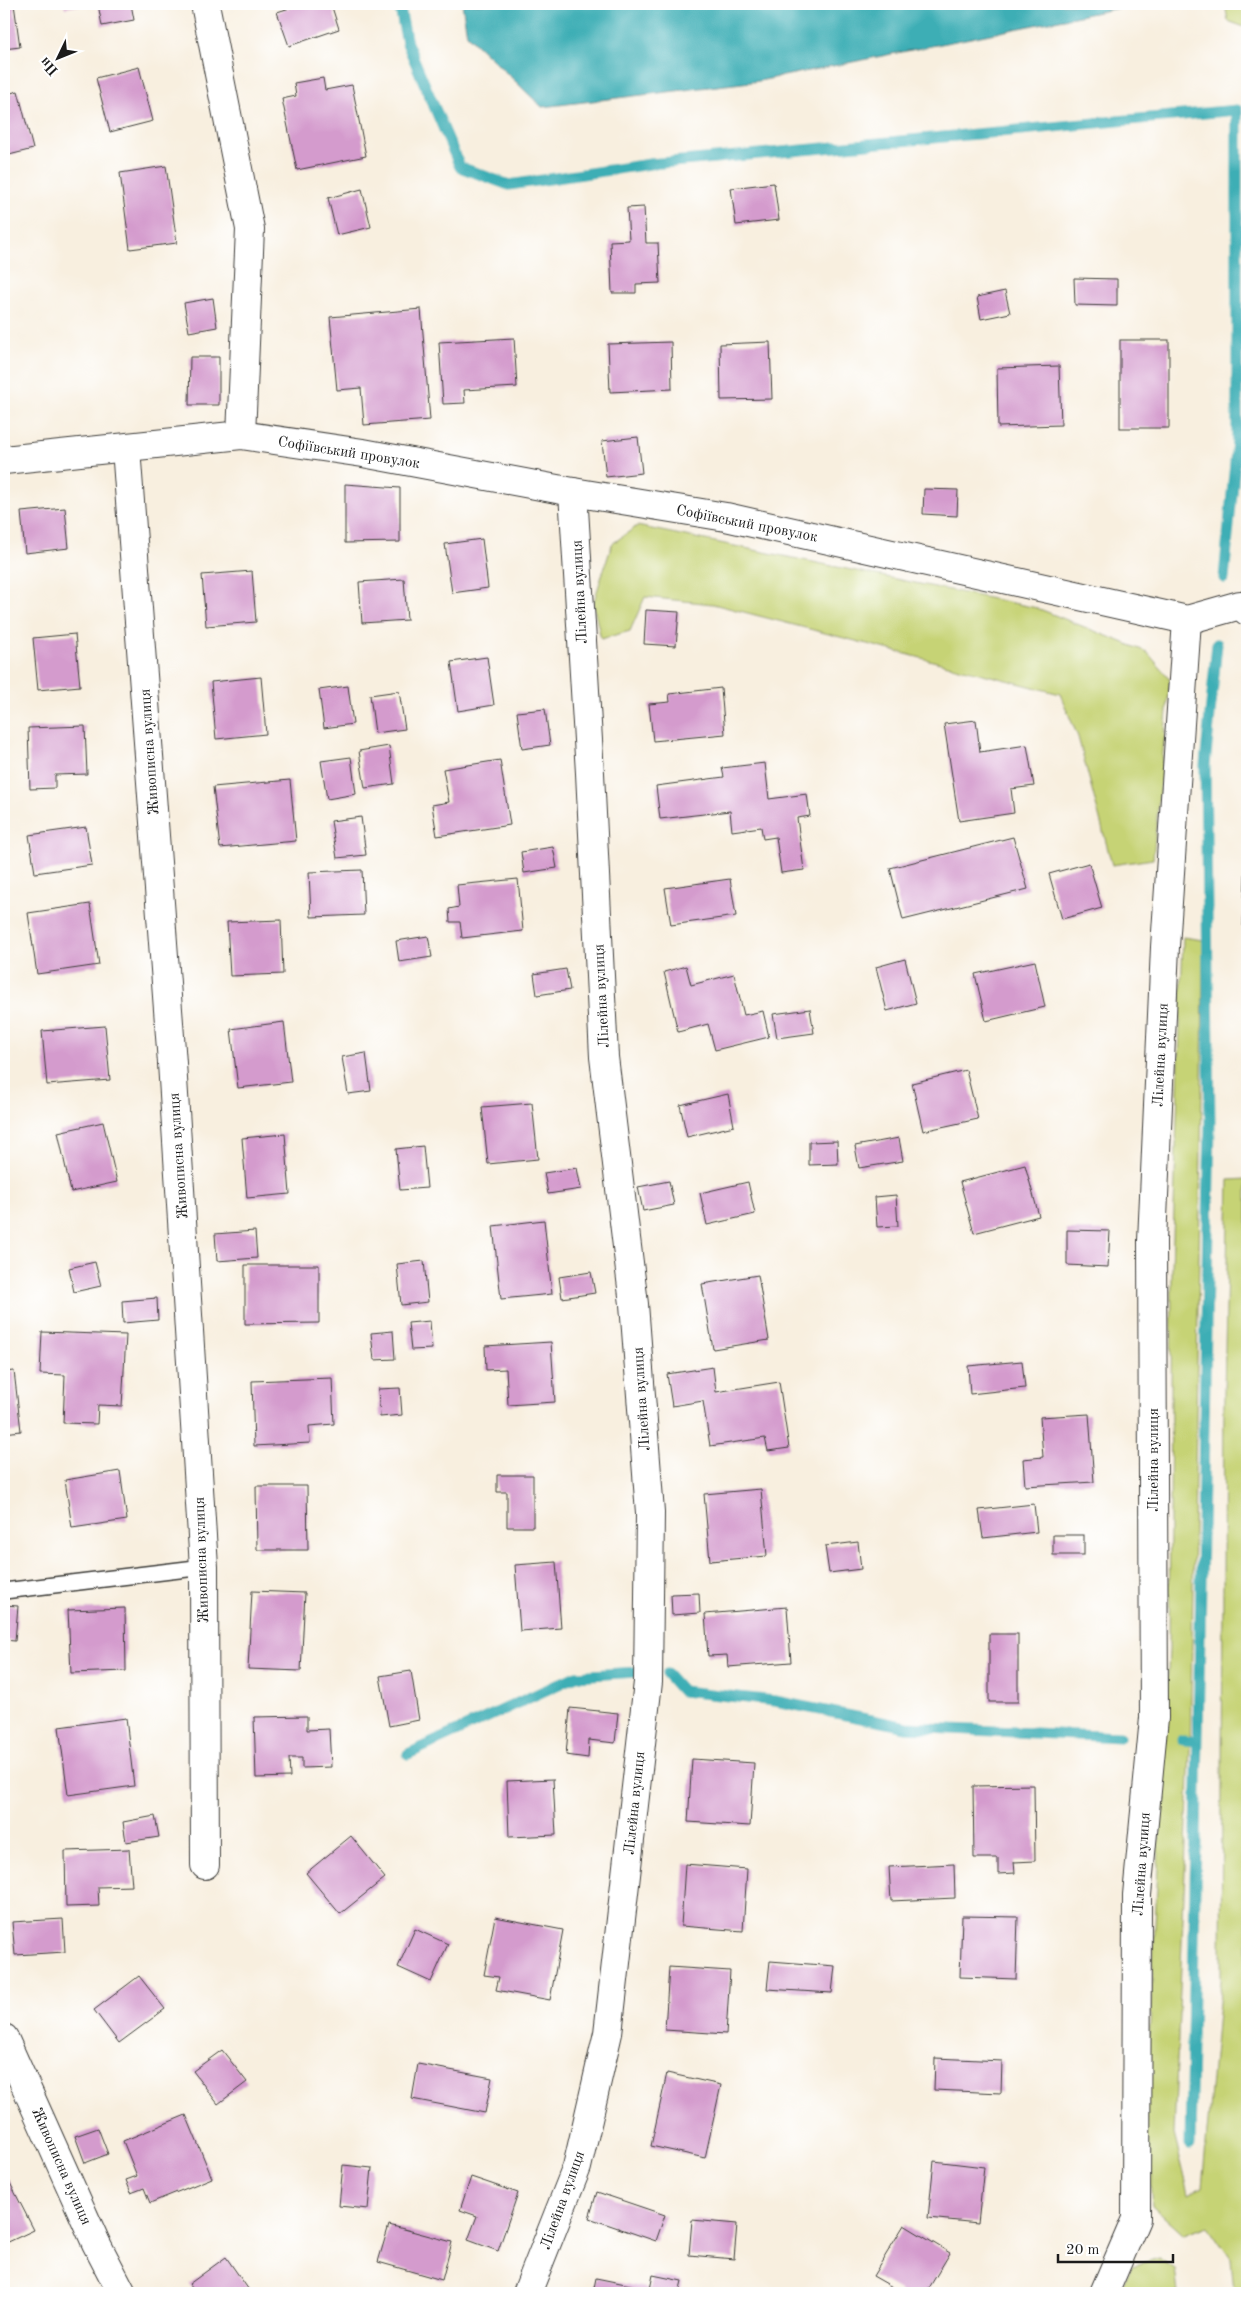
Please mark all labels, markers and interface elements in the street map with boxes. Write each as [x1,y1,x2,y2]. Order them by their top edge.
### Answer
north arrow [32,32,82,82]
text: Пн [37,54,61,78]
street label: Софіївський провулок [277,435,421,472]
street label: Софіївський провулок [675,503,819,546]
street label: Лілейна вулиця [570,539,591,644]
street label: Живописна вулиця [139,688,162,815]
street label: Лілейна вулиця [592,943,613,1048]
street label: Лілейна вулиця [1151,1003,1172,1107]
street label: Живописна вулиця [168,1092,191,1219]
street label: Лілейна вулиця [631,1346,654,1451]
street label: Лілейна вулиця [1147,1408,1162,1512]
street label: Живописна вулиця [193,1496,212,1623]
street label: Лілейна вулиця [623,1750,648,1856]
street label: Лілейна вулиця [1131,1811,1154,1917]
street label: Живописна вулиця [28,2106,93,2228]
street label: Лілейна вулиця [539,2149,588,2252]
scale bar [1058,2232,1174,2264]
text: 20 m [1066,2243,1100,2258]

